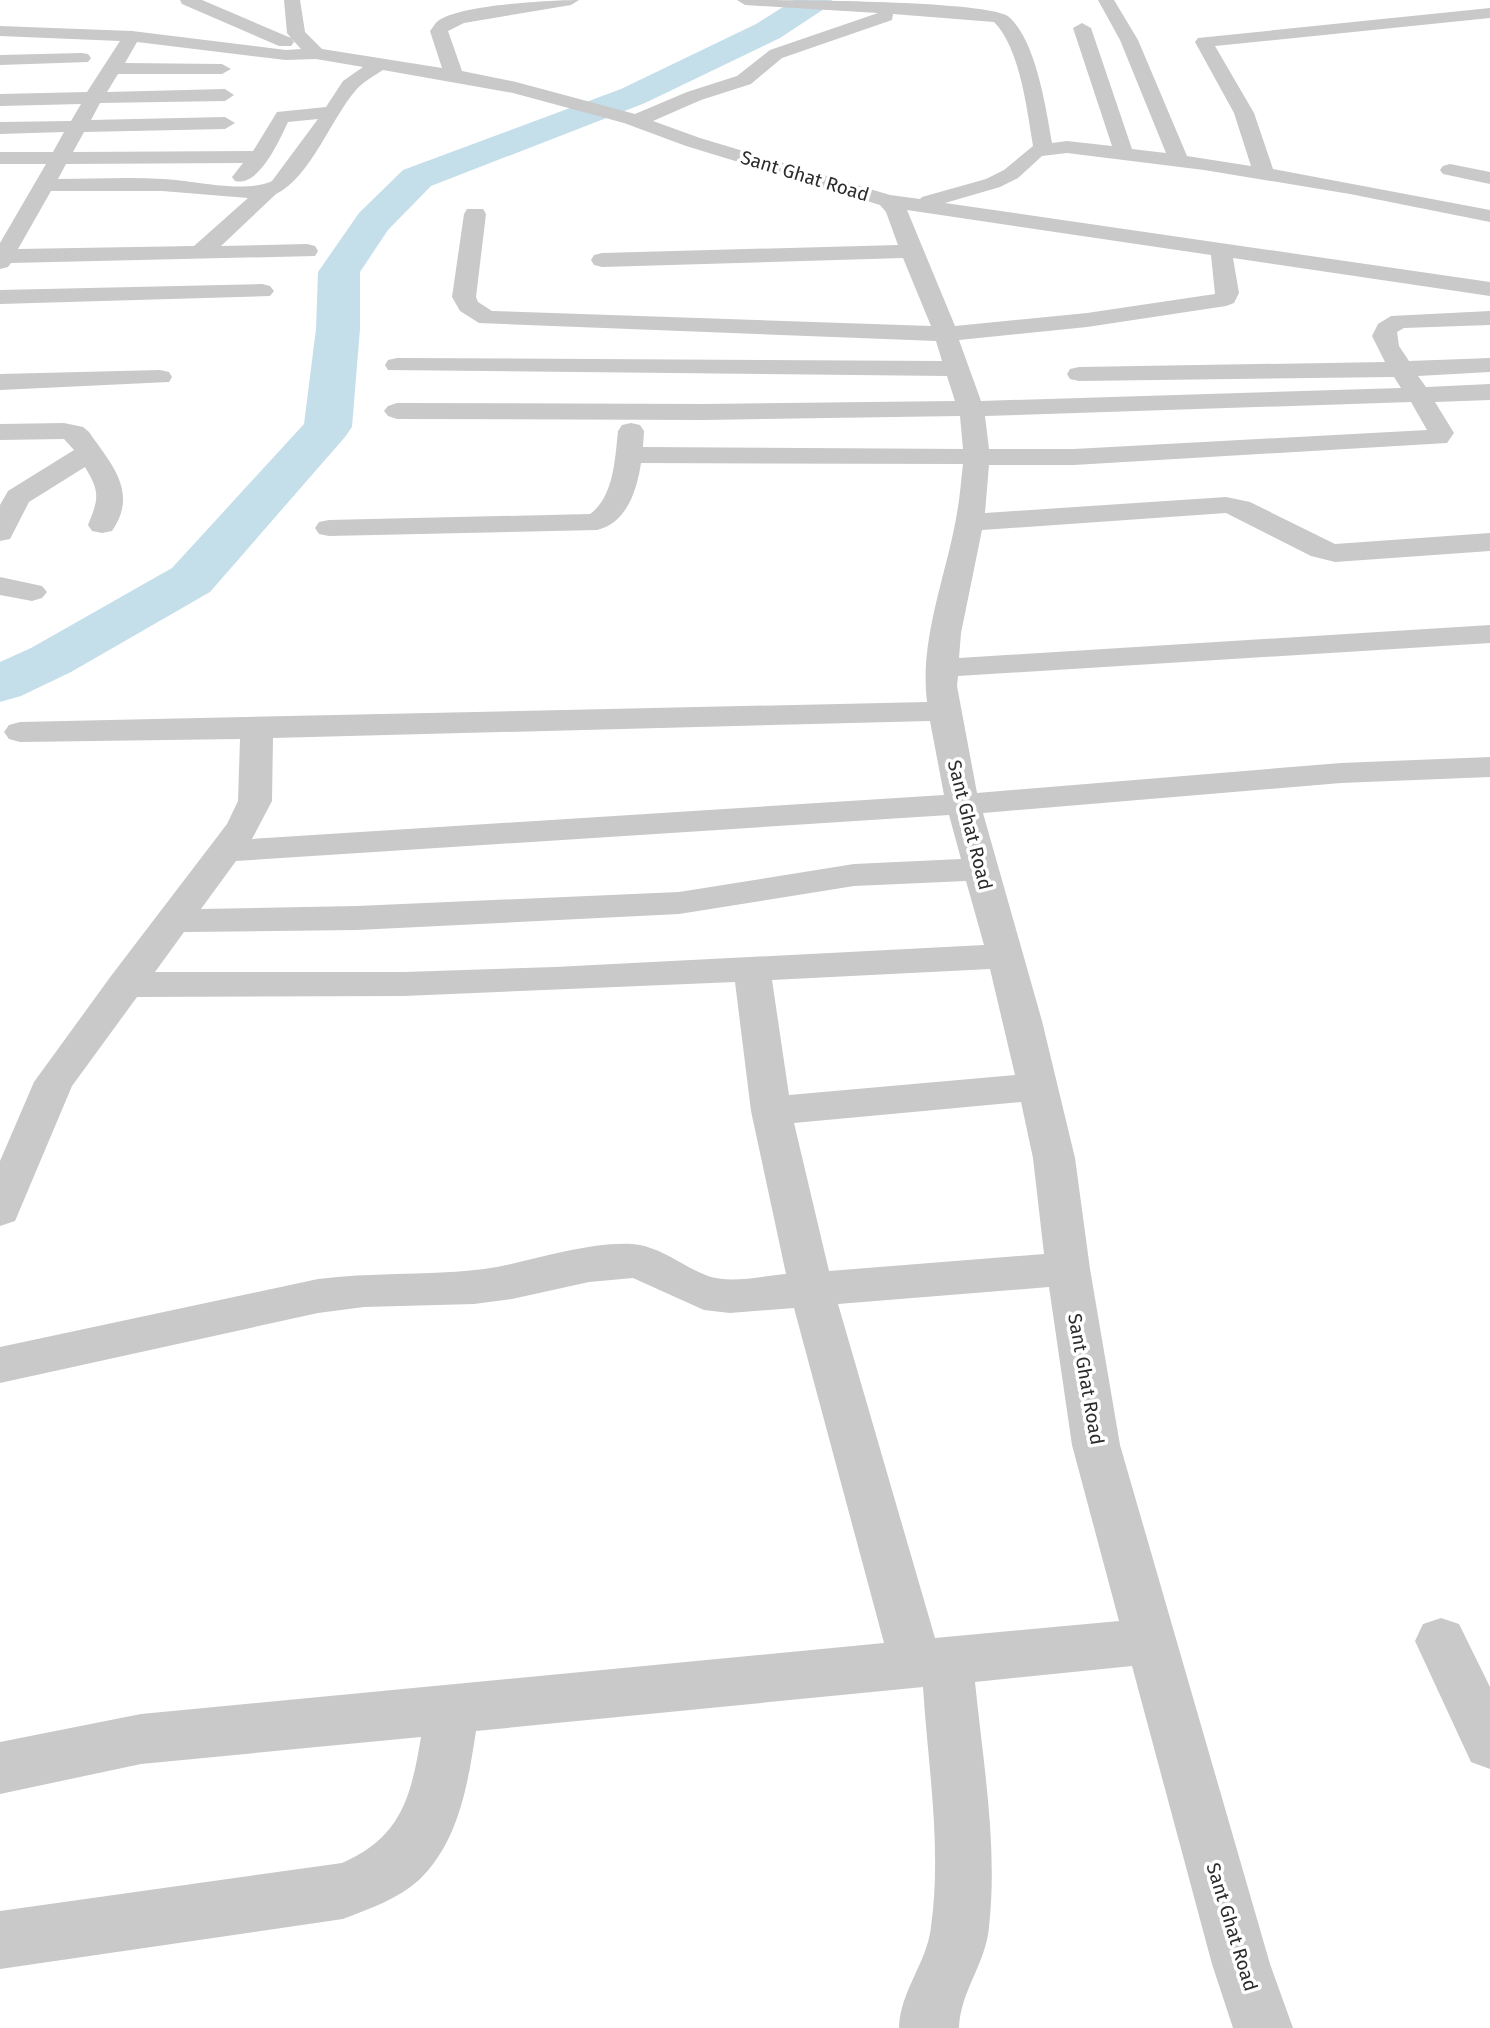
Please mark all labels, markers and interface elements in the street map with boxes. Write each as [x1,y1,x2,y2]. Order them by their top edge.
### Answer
street label: Sant Ghat Road [738,146,872,206]
street label: Sant Ghat Road [943,758,997,892]
street label: Sant Ghat Road [1063,1312,1109,1446]
street label: Sant Ghat Road [1202,1860,1262,1994]

